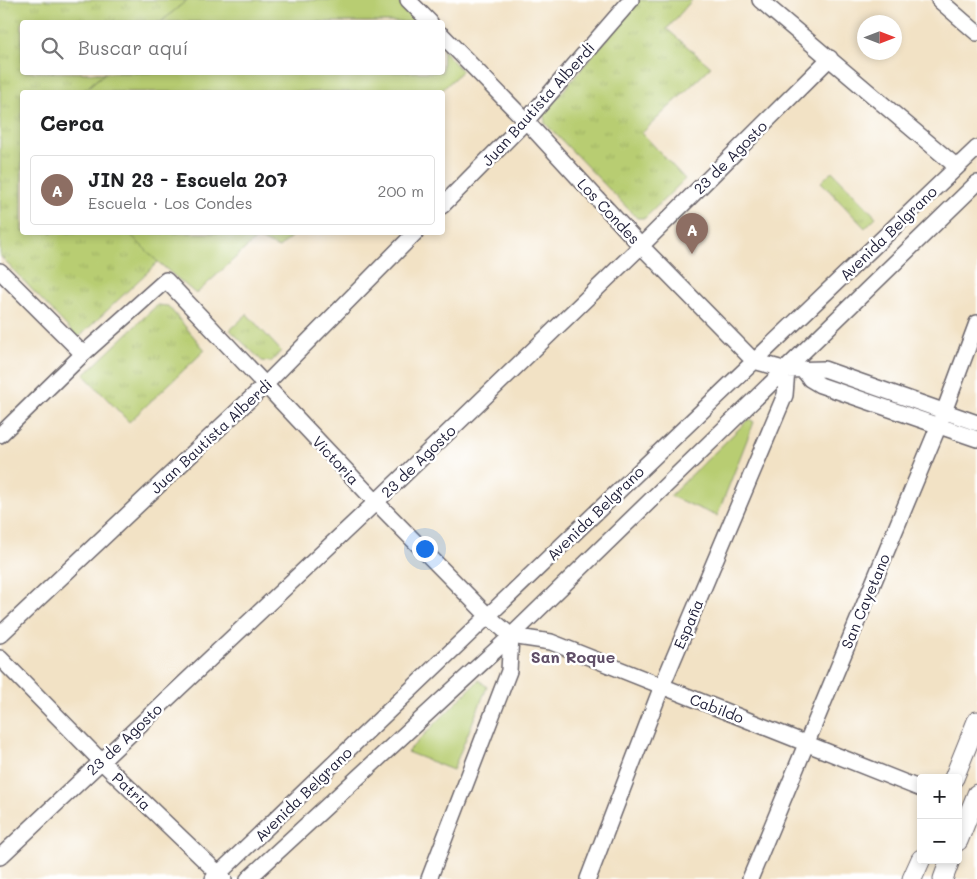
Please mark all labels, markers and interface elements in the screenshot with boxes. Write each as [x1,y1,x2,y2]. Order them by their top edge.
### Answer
north arrow [857,15,902,60]
search box [20,20,445,75]
icon: search [38,34,66,62]
text: Buscar aquí [78,35,188,60]
street label: Juan Bautista Alberdi [477,38,599,170]
text: Cerca [40,109,105,136]
street label: 23 de Agosto [689,116,771,198]
text: JIN 23 - Escuela 207 [88,167,288,192]
street label: Los Condes [573,174,645,248]
text: A [51,180,63,201]
text: 200 m [377,180,424,201]
street label: Avenida Belgrano [835,181,941,285]
text: Escuela · Los Condes [88,192,253,213]
pin: A [676,213,708,254]
street label: Juan Bautista Alberdi [146,374,276,498]
street label: 23 de Agosto [376,420,460,502]
street label: Victoria [308,431,364,489]
street label: Avenida Belgrano [542,461,648,565]
your location [412,536,438,562]
street label: San Cayetano [836,550,894,652]
street label: España [669,596,707,652]
district label: San Roque [531,646,615,667]
street label: Cabildo [687,689,747,727]
street label: 23 de Agosto [82,699,166,779]
street label: Avenida Belgrano [250,742,356,846]
street label: Patria [108,768,156,814]
map controls [917,774,962,864]
button: + [917,774,962,819]
button: − [917,819,962,864]

